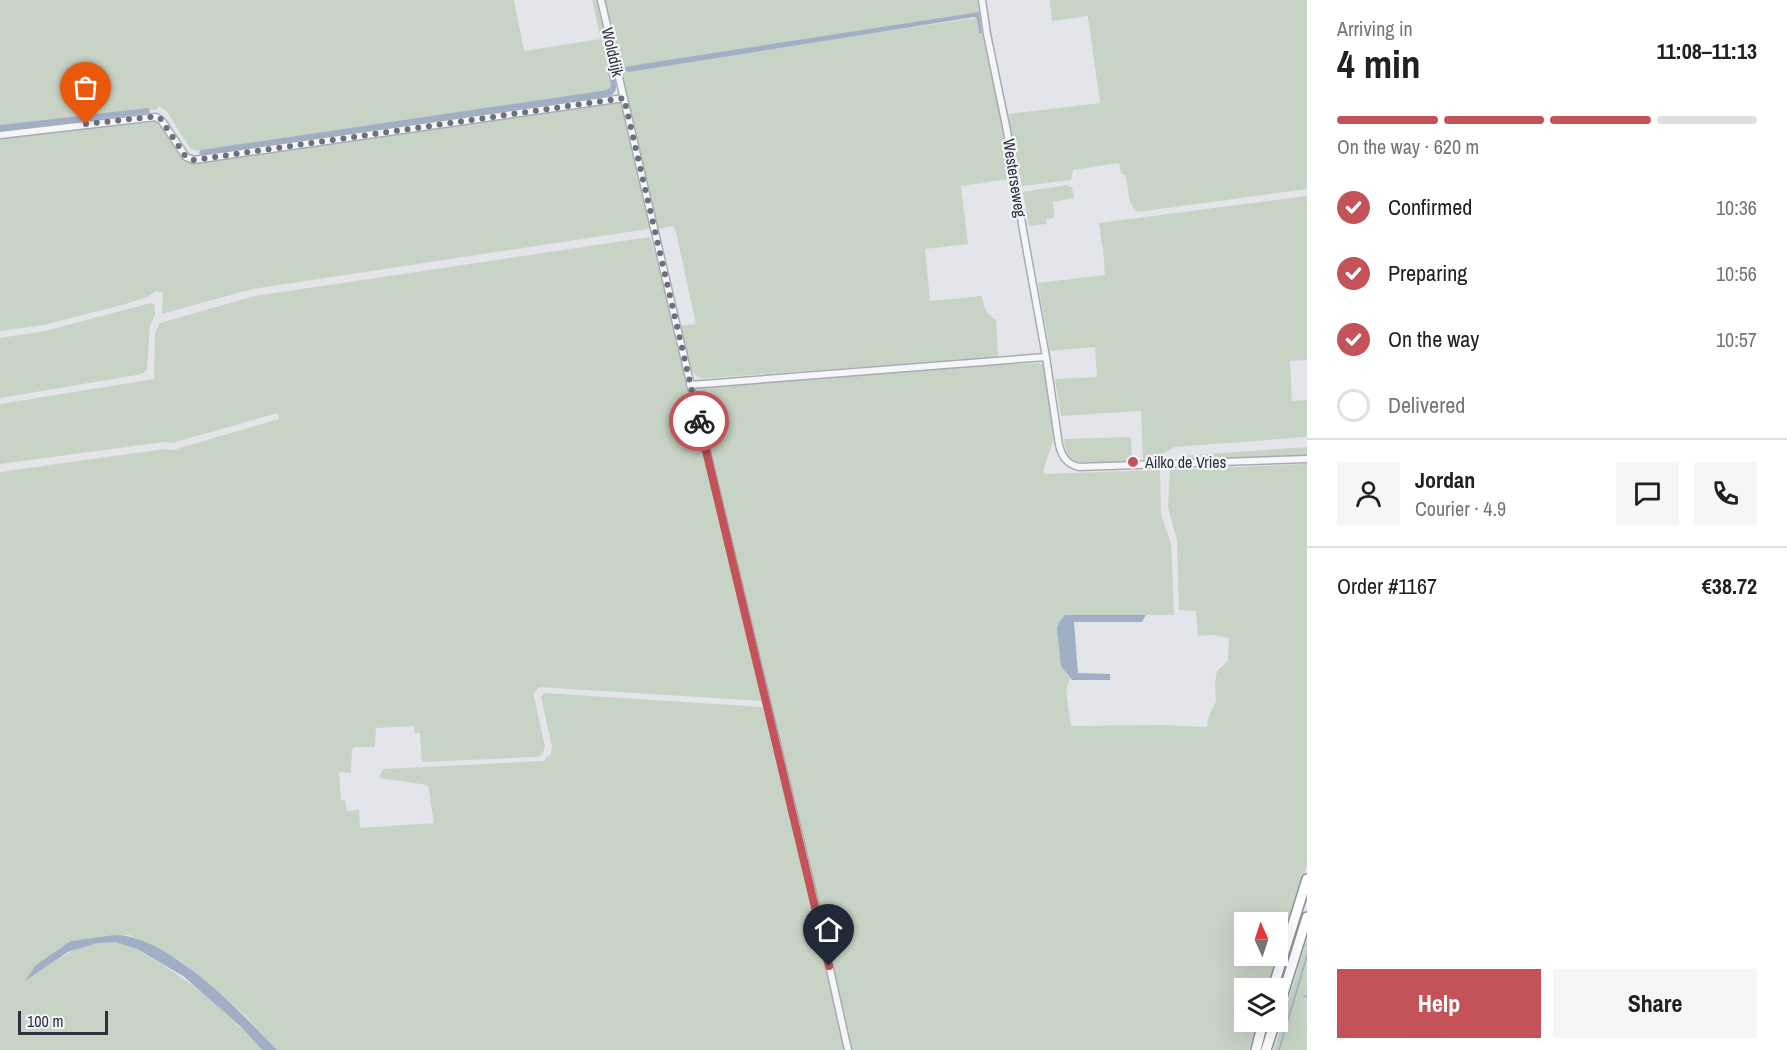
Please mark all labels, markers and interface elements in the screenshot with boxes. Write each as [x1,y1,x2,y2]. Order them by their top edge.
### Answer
text: Arriving in [1337,15,1413,42]
street label: Wolddijk [597,25,629,79]
text: 11:08–11:13 [1657,36,1757,66]
text: 4 min [1337,38,1421,90]
pin [60,62,111,124]
icon: bag [69,71,102,104]
text: On the way · 620 m [1337,133,1479,160]
street label: Westerseweg [998,137,1032,220]
icon: check [1337,191,1370,224]
text: Confirmed [1388,192,1472,222]
text: 10:36 [1716,194,1757,221]
icon: check [1337,257,1370,290]
text: Preparing [1388,258,1467,288]
text: 10:56 [1716,260,1757,287]
icon: check [1337,323,1370,356]
text: On the way [1388,324,1479,354]
text: 10:57 [1716,326,1757,353]
text: Delivered [1388,390,1465,420]
courier [669,391,729,451]
icon: bike [683,405,716,438]
place label: Ailko de Vries [1144,451,1226,473]
marker: Ailko de Vries [1126,455,1140,469]
button: person [1337,462,1400,525]
button: chat [1616,462,1679,525]
button: phone [1694,462,1757,525]
text: Jordan [1415,465,1475,495]
text: Courier · 4.9 [1415,495,1506,522]
text: Order #1167 [1337,571,1437,601]
text: €38.72 [1702,571,1757,601]
pin [803,904,854,966]
north arrow [1234,912,1288,966]
map controls [1234,912,1288,1032]
icon: home [812,913,845,946]
button: Help [1337,969,1541,1038]
button: Share [1553,969,1757,1038]
button: layers [1234,978,1288,1032]
scale bar [18,1008,108,1036]
text: 100 m [27,1010,63,1032]

